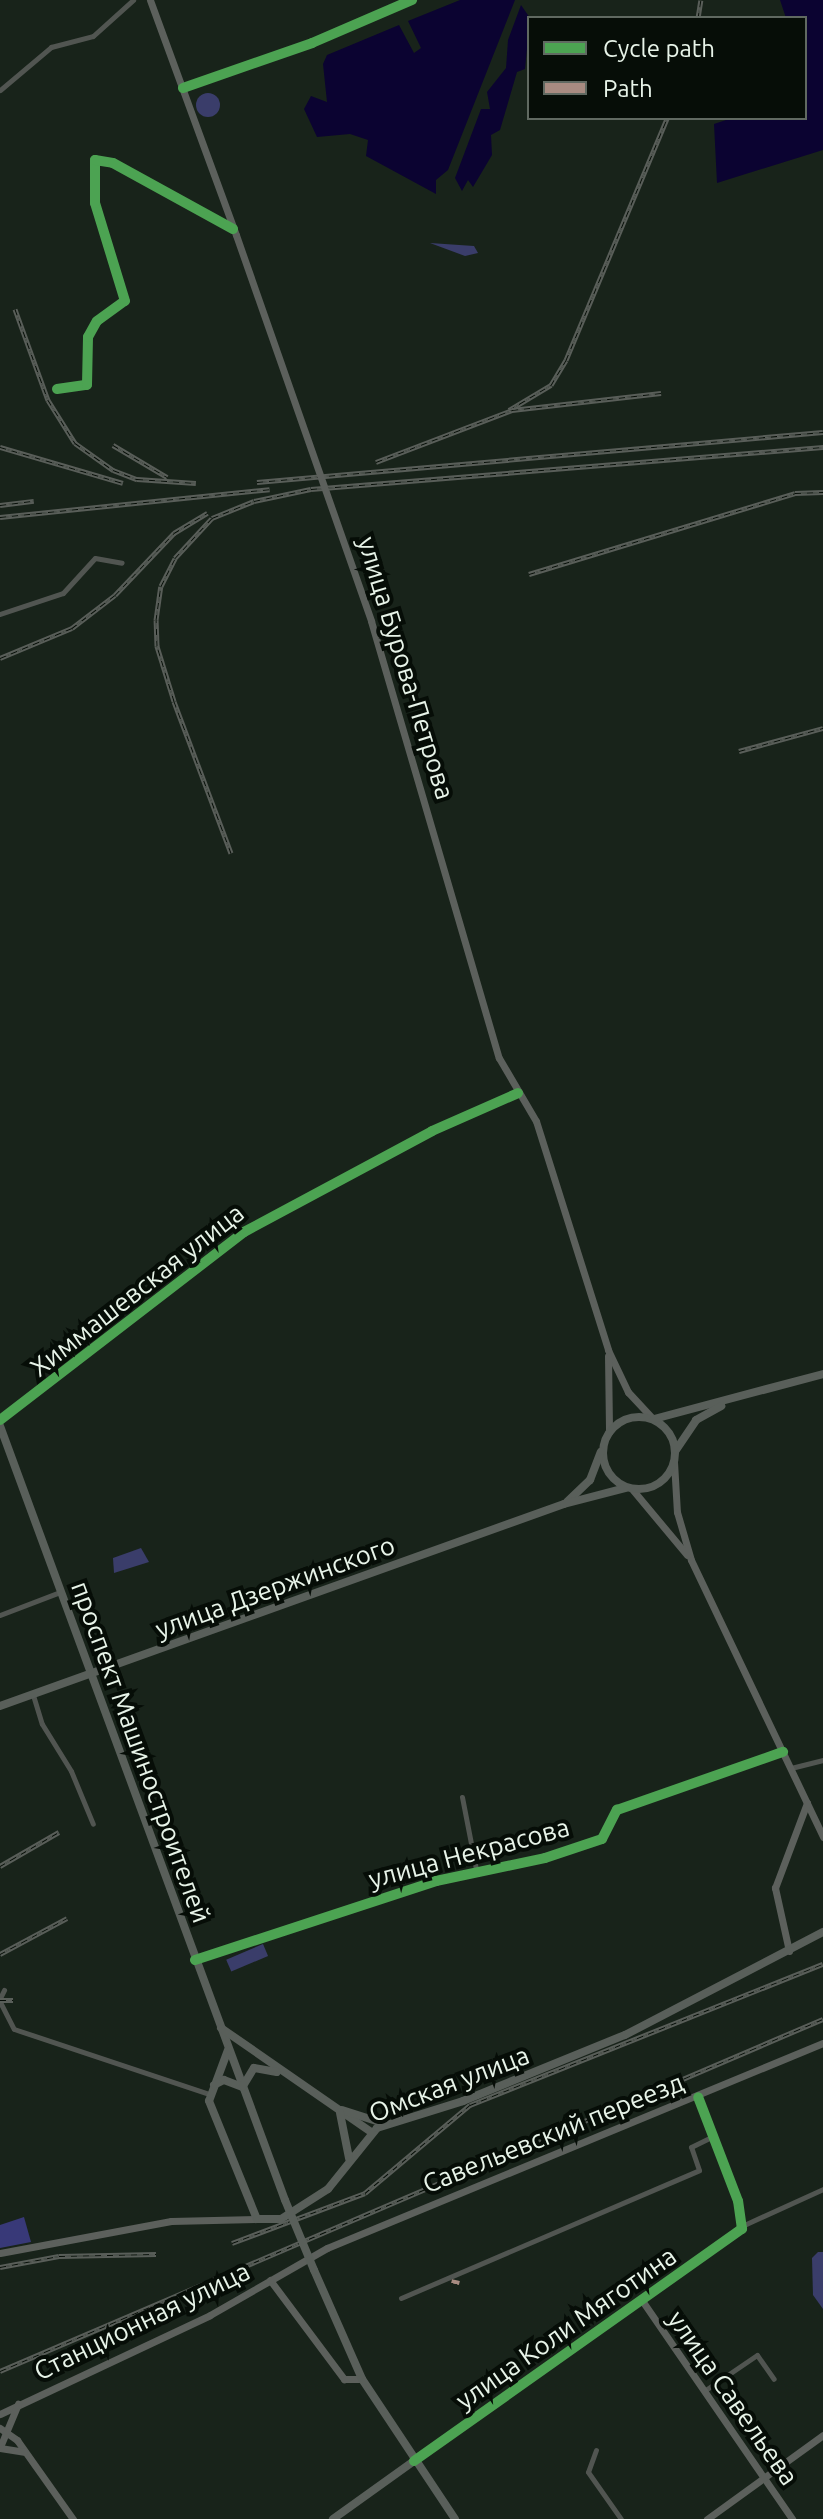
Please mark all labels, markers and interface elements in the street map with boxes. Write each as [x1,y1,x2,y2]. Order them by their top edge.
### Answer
legend [527,16,807,120]
text: Cycle path [603,35,715,62]
text: Path [603,75,653,102]
street label: улица Бурова-Петрова [351,533,461,803]
street label: Химмашевская улица [24,1197,250,1383]
street label: улица Дзержинского [151,1529,399,1645]
street label: проспект Машиностроителей [65,1577,217,1927]
street label: улица Некрасова [365,1811,573,1895]
street label: Омская улица [365,2039,533,2129]
street label: Савельевский переезд [418,2066,688,2200]
street label: улица Коли Мяготина [450,2240,682,2416]
street label: Станционная улица [29,2255,255,2387]
street label: улица Савельева [661,2305,805,2491]

